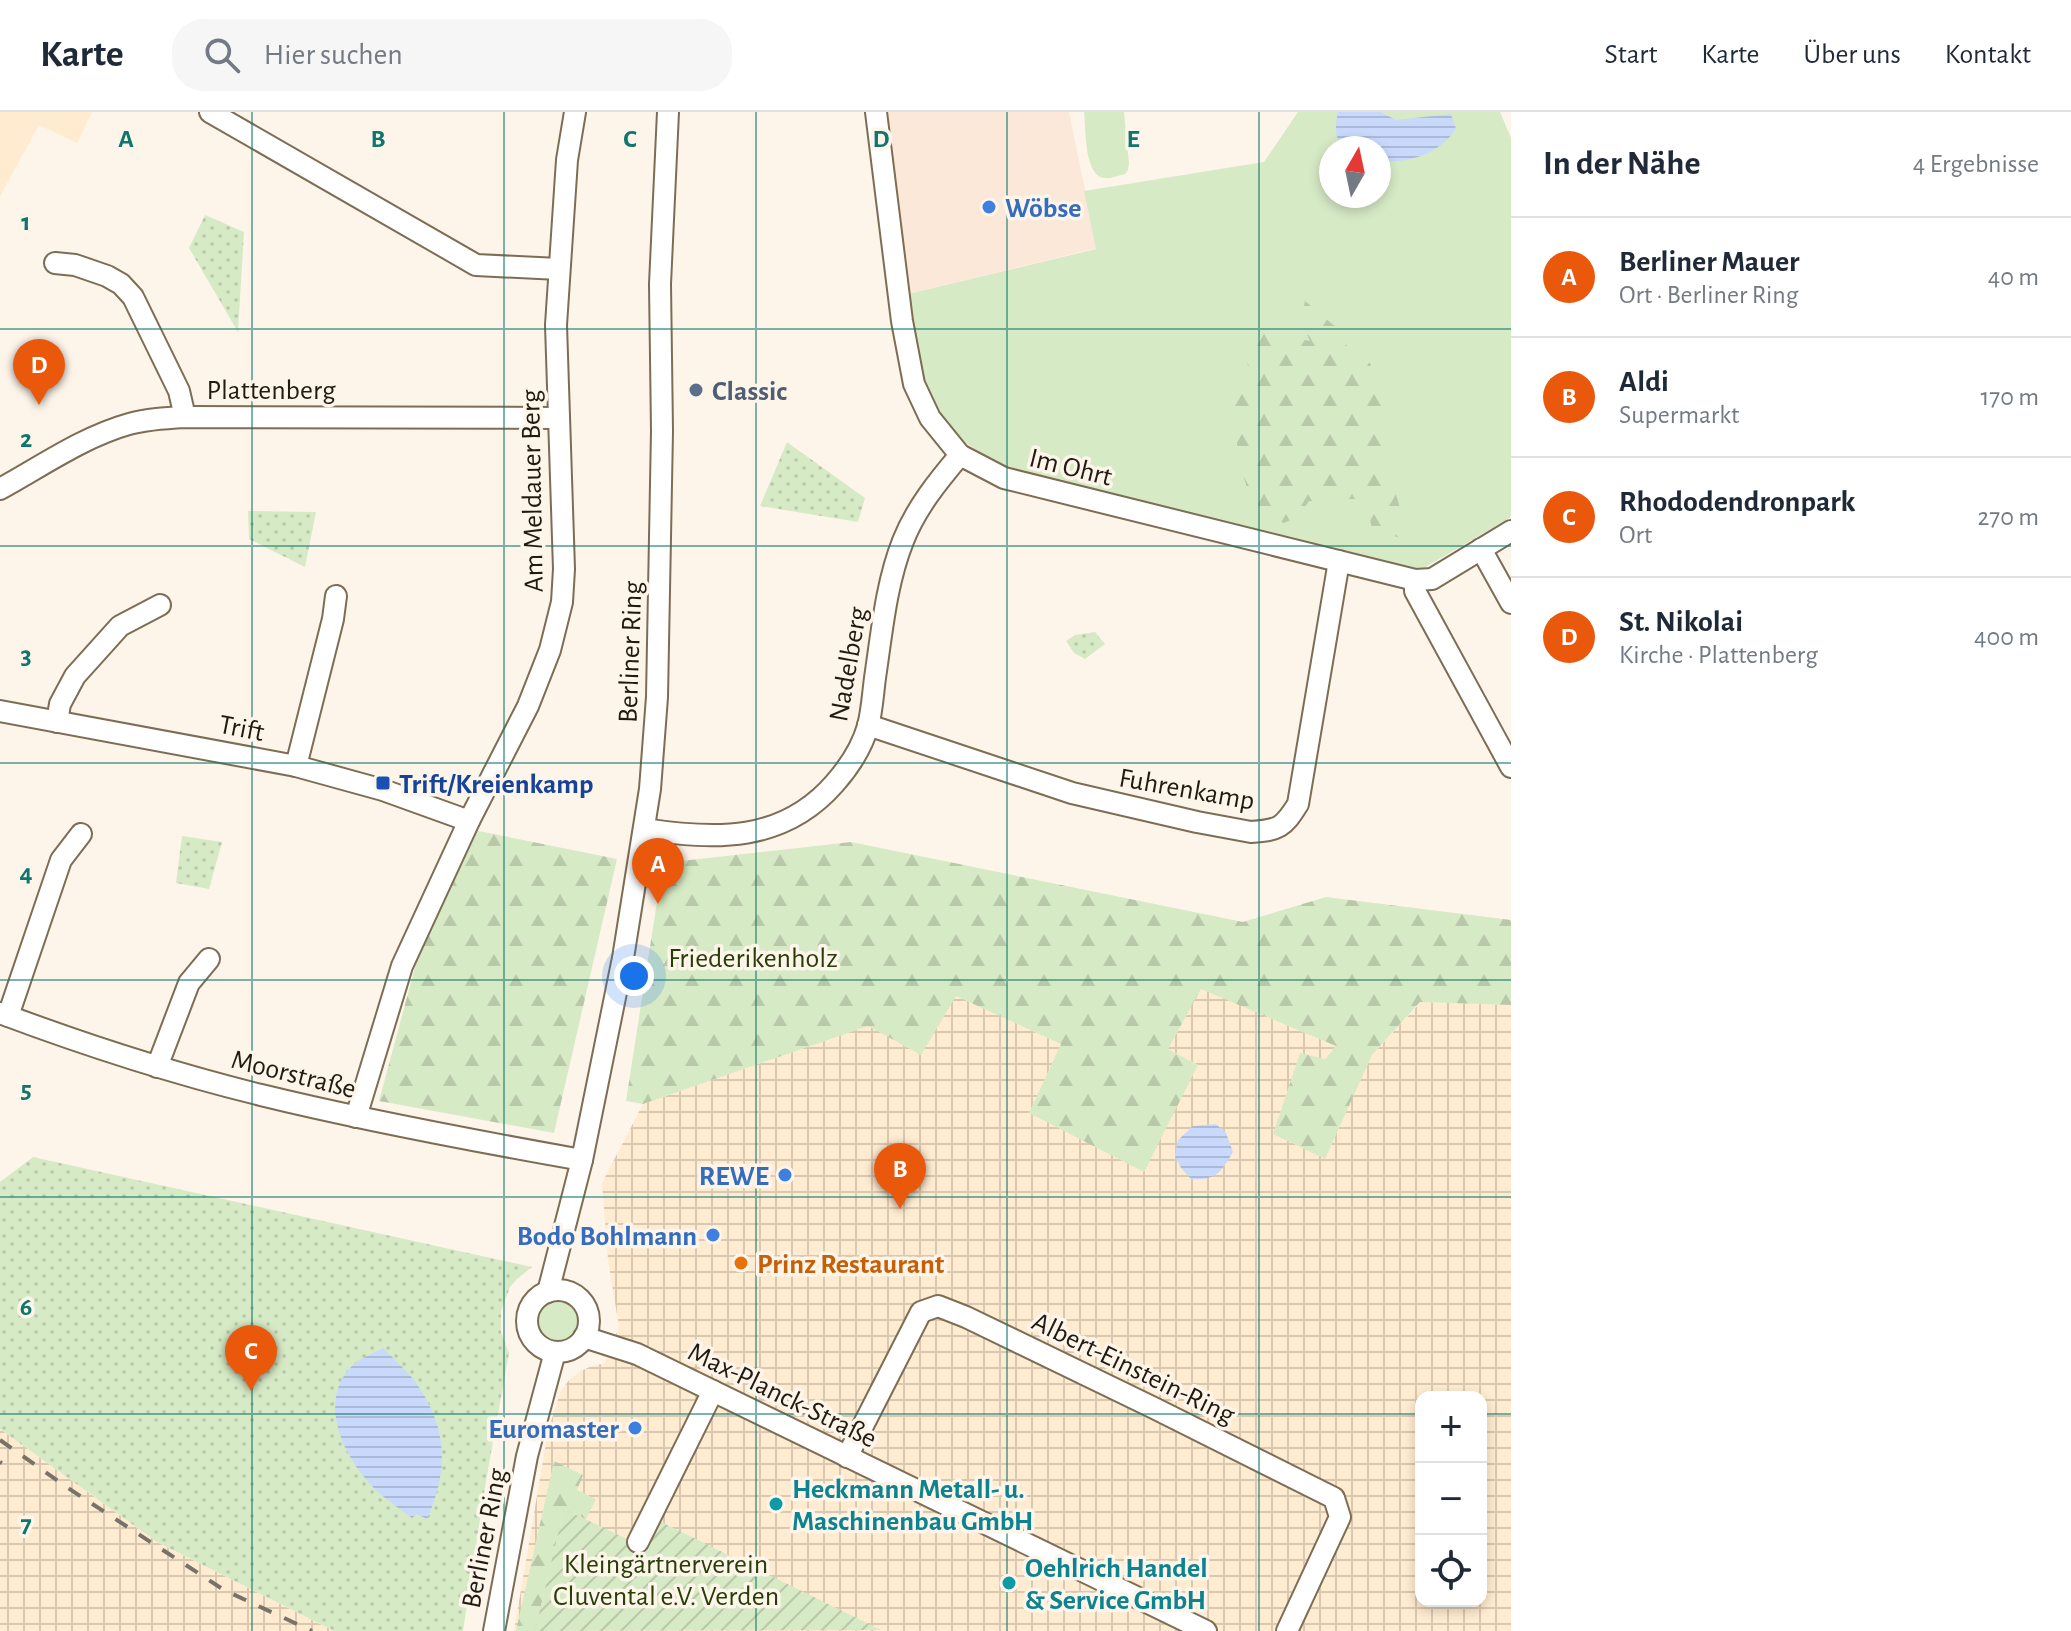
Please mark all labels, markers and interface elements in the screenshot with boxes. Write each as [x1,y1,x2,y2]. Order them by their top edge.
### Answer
search box [172,19,732,91]
icon: search [200,33,244,77]
text: Karte [40,36,124,74]
text: Hier suchen [264,40,403,70]
text: Start [1605,41,1657,69]
text: Karte [1701,41,1760,69]
text: Über uns [1804,41,1901,69]
text: Kontakt [1945,41,2031,69]
text: A [118,126,134,152]
text: B [370,126,386,152]
text: C [623,126,637,152]
text: D [872,126,890,152]
text: E [1126,126,1140,152]
north arrow [1319,136,1391,208]
text: In der Nähe [1543,147,1700,181]
text: 4 Ergebnisse [1913,151,2039,177]
place label: Wöbse [1005,195,1081,223]
marker: Wöbse [980,198,998,216]
text: 1 [21,209,31,235]
text: Berliner Mauer [1619,247,1800,277]
text: A [1561,264,1577,290]
text: 40 m [1988,264,2039,290]
text: Ort · Berliner Ring [1619,282,1798,308]
pin: D [13,339,65,405]
text: Aldi [1619,367,1669,397]
street label: Plattenberg [206,377,336,405]
place label: Classic [712,378,787,406]
marker: Classic [687,381,705,399]
text: B [1561,384,1577,410]
text: 170 m [1980,384,2039,410]
street label: Am Meldauer Berg [517,389,549,593]
text: Supermarkt [1619,402,1739,428]
text: 2 [20,426,32,452]
street label: Im Ohrt [1026,444,1115,492]
text: Rhododendronpark [1619,487,1855,517]
text: C [1562,504,1576,530]
text: 270 m [1978,504,2039,530]
text: Ort [1619,522,1652,548]
street label: Berliner Ring [615,580,647,723]
street label: Nadelberg [825,605,873,724]
text: St. Nikolai [1619,607,1743,637]
text: D [1560,624,1578,650]
text: 400 m [1974,624,2039,650]
text: Kirche · Plattenberg [1619,642,1818,668]
text: 3 [20,643,32,669]
street label: Trift [217,711,267,747]
street label: Fuhrenkamp [1117,764,1257,816]
place label: Trift/Kreienkamp [399,771,593,799]
marker: Trift/Kreienkamp [374,774,392,792]
pin: A [632,838,684,904]
text: 4 [19,860,33,886]
park label: Friederikenholz [668,945,838,973]
your location [614,956,654,996]
street label: Moorstraße [228,1046,359,1104]
text: 5 [20,1077,32,1103]
pin: B [874,1143,926,1209]
place label: REWE [699,1163,769,1191]
marker: REWE [776,1166,794,1184]
place label: Bodo Bohlmann [517,1223,697,1251]
marker: Bodo Bohlmann [704,1226,722,1244]
place label: Prinz Restaurant [757,1251,945,1279]
marker: Prinz Restaurant [732,1254,750,1272]
text: 6 [20,1294,32,1320]
street label: Albert-Einstein-Ring [1027,1308,1239,1430]
pin: C [225,1325,277,1391]
street label: Max-Planck-Straße [683,1338,881,1454]
map controls [1415,1391,1487,1607]
button: + [1415,1391,1487,1463]
place label: Euromaster [488,1416,619,1444]
marker: Euromaster [626,1419,644,1437]
button: − [1415,1463,1487,1535]
street label: Berliner Ring [458,1466,512,1611]
place label: Heckmann Metall- u. Maschinenbau GmbH [792,1476,1033,1536]
marker: Heckmann Metall- u. Maschinenbau GmbH [767,1495,785,1513]
text: 7 [20,1511,32,1537]
button: locate [1415,1535,1487,1607]
park label: Kleingärtnerverein Cluvental e.V. Verden [553,1551,779,1611]
place label: Oehlrich Handel & Service GmbH [1025,1555,1208,1615]
marker: Oehlrich Handel & Service GmbH [1000,1574,1018,1592]

